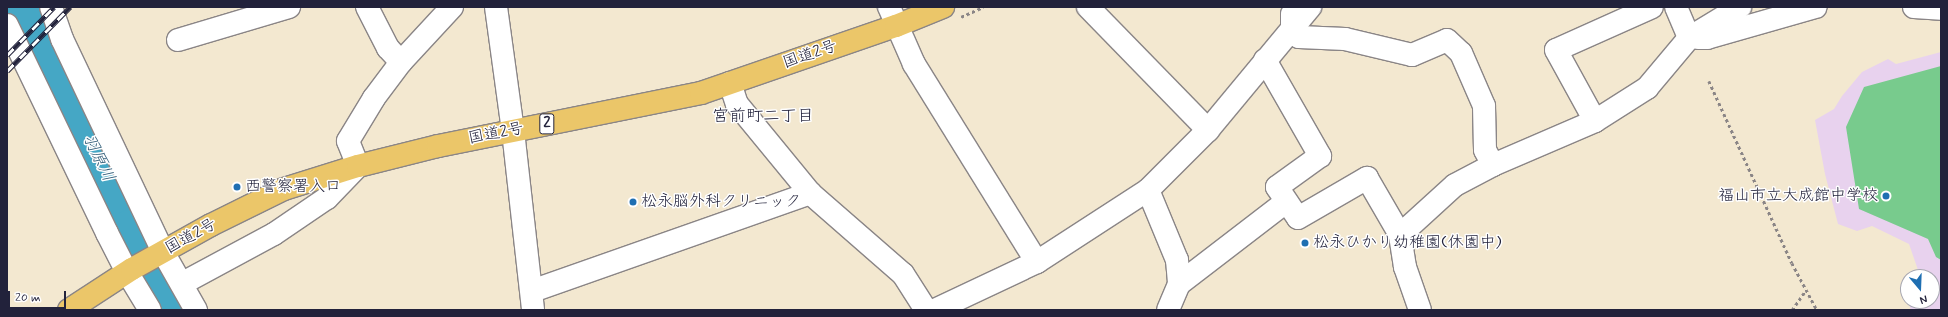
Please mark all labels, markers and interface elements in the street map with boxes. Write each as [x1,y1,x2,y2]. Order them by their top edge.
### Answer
street label: 国道2号 [780,37,840,73]
district label: 宮前町二丁目 [712,107,814,127]
road number: 2 [539,111,555,137]
street label: 国道2号 [467,119,525,149]
water label: 羽原川 [78,131,118,185]
place label: 西警察署入口 [245,177,341,197]
marker: 西警察署入口 [232,182,242,192]
place label: 福山市立大成館中学校 [1718,186,1878,206]
marker: 福山市立大成館中学校 [1881,191,1891,201]
place label: 松永脳外科クリニック [641,192,801,212]
marker: 松永脳外科クリニック [628,197,638,207]
street label: 国道2号 [162,215,220,259]
place label: 松永ひかり幼稚園(休園中) [1313,233,1502,253]
marker: 松永ひかり幼稚園(休園中) [1300,238,1310,248]
north arrow [1900,269,1940,309]
scale bar [10,283,68,309]
text: 20 m [15,290,41,306]
text: N [1918,292,1929,307]

